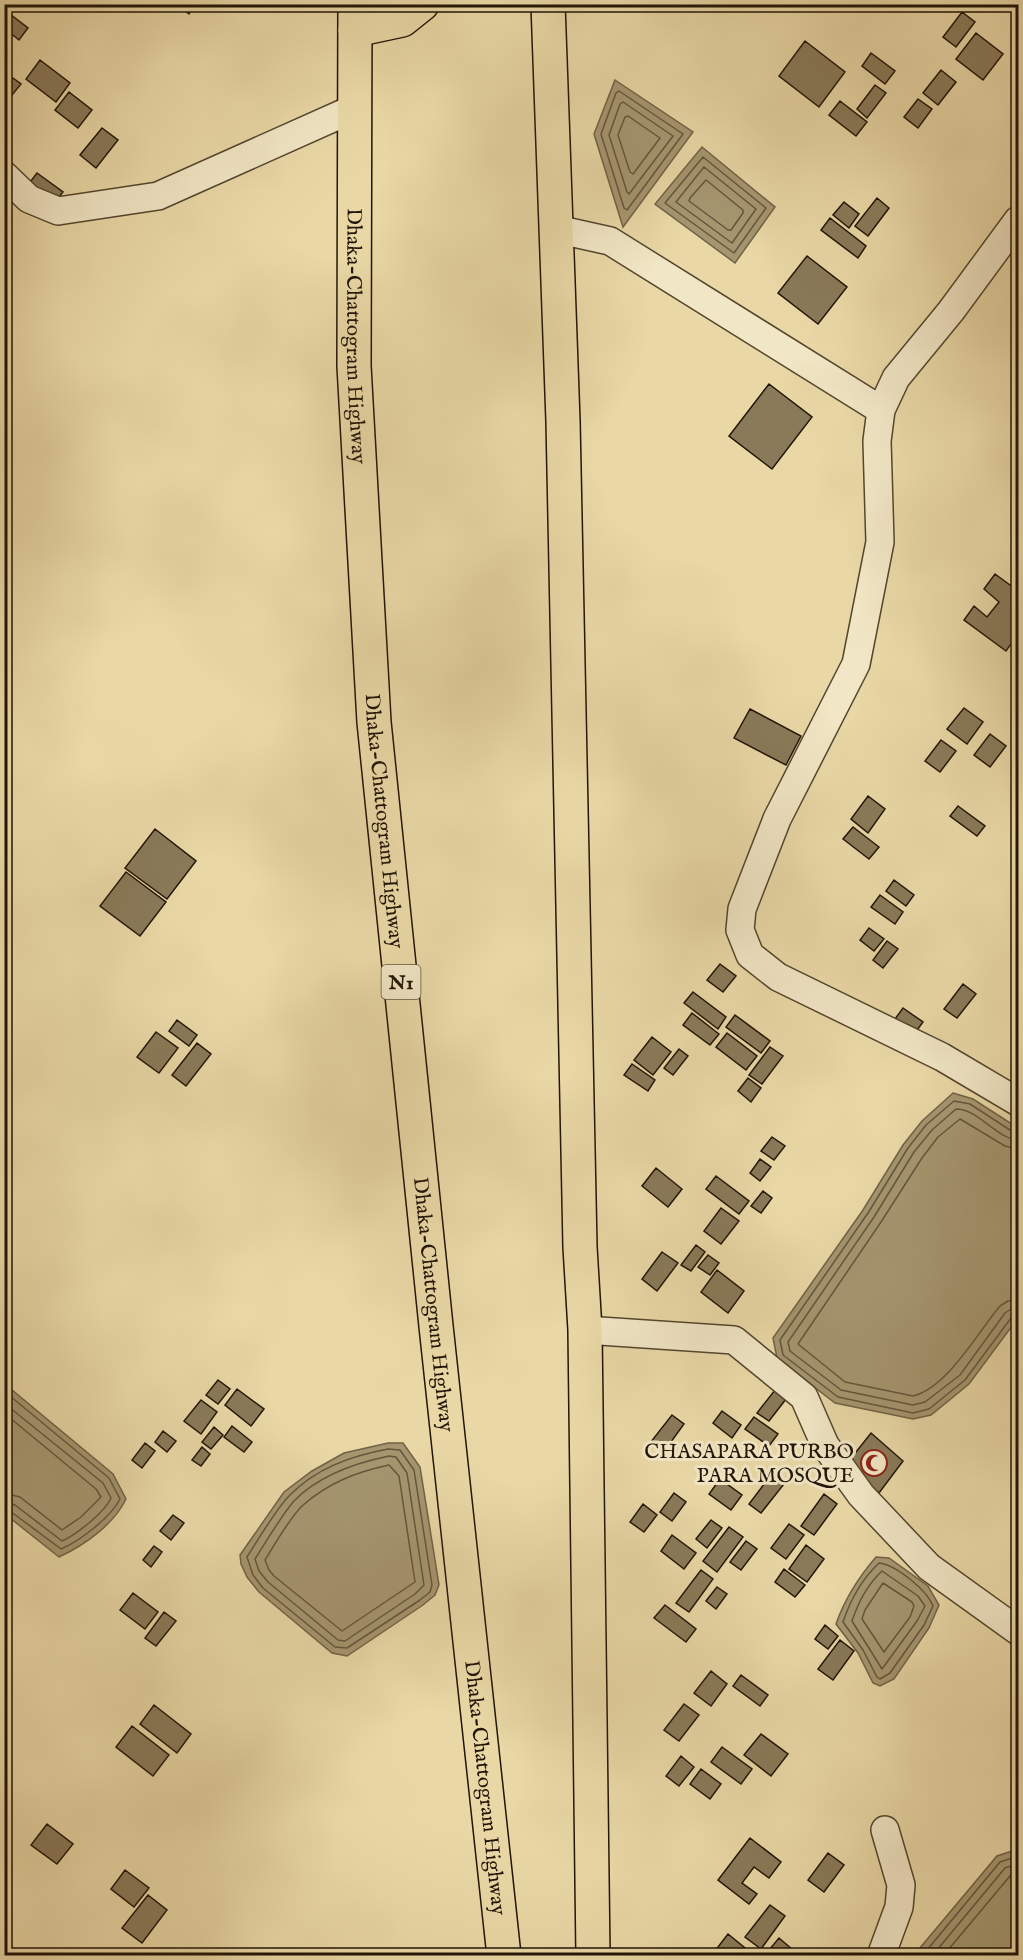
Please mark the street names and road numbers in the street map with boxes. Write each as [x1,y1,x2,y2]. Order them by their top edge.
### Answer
street label: Dhaka-Chattogram Highway [339,208,372,465]
street label: Dhaka-Chattogram Highway [357,693,409,951]
road number: N1 [382,965,420,999]
street label: Dhaka-Chattogram Highway [406,1176,459,1434]
street label: Dhaka-Chattogram Highway [457,1659,512,1917]

